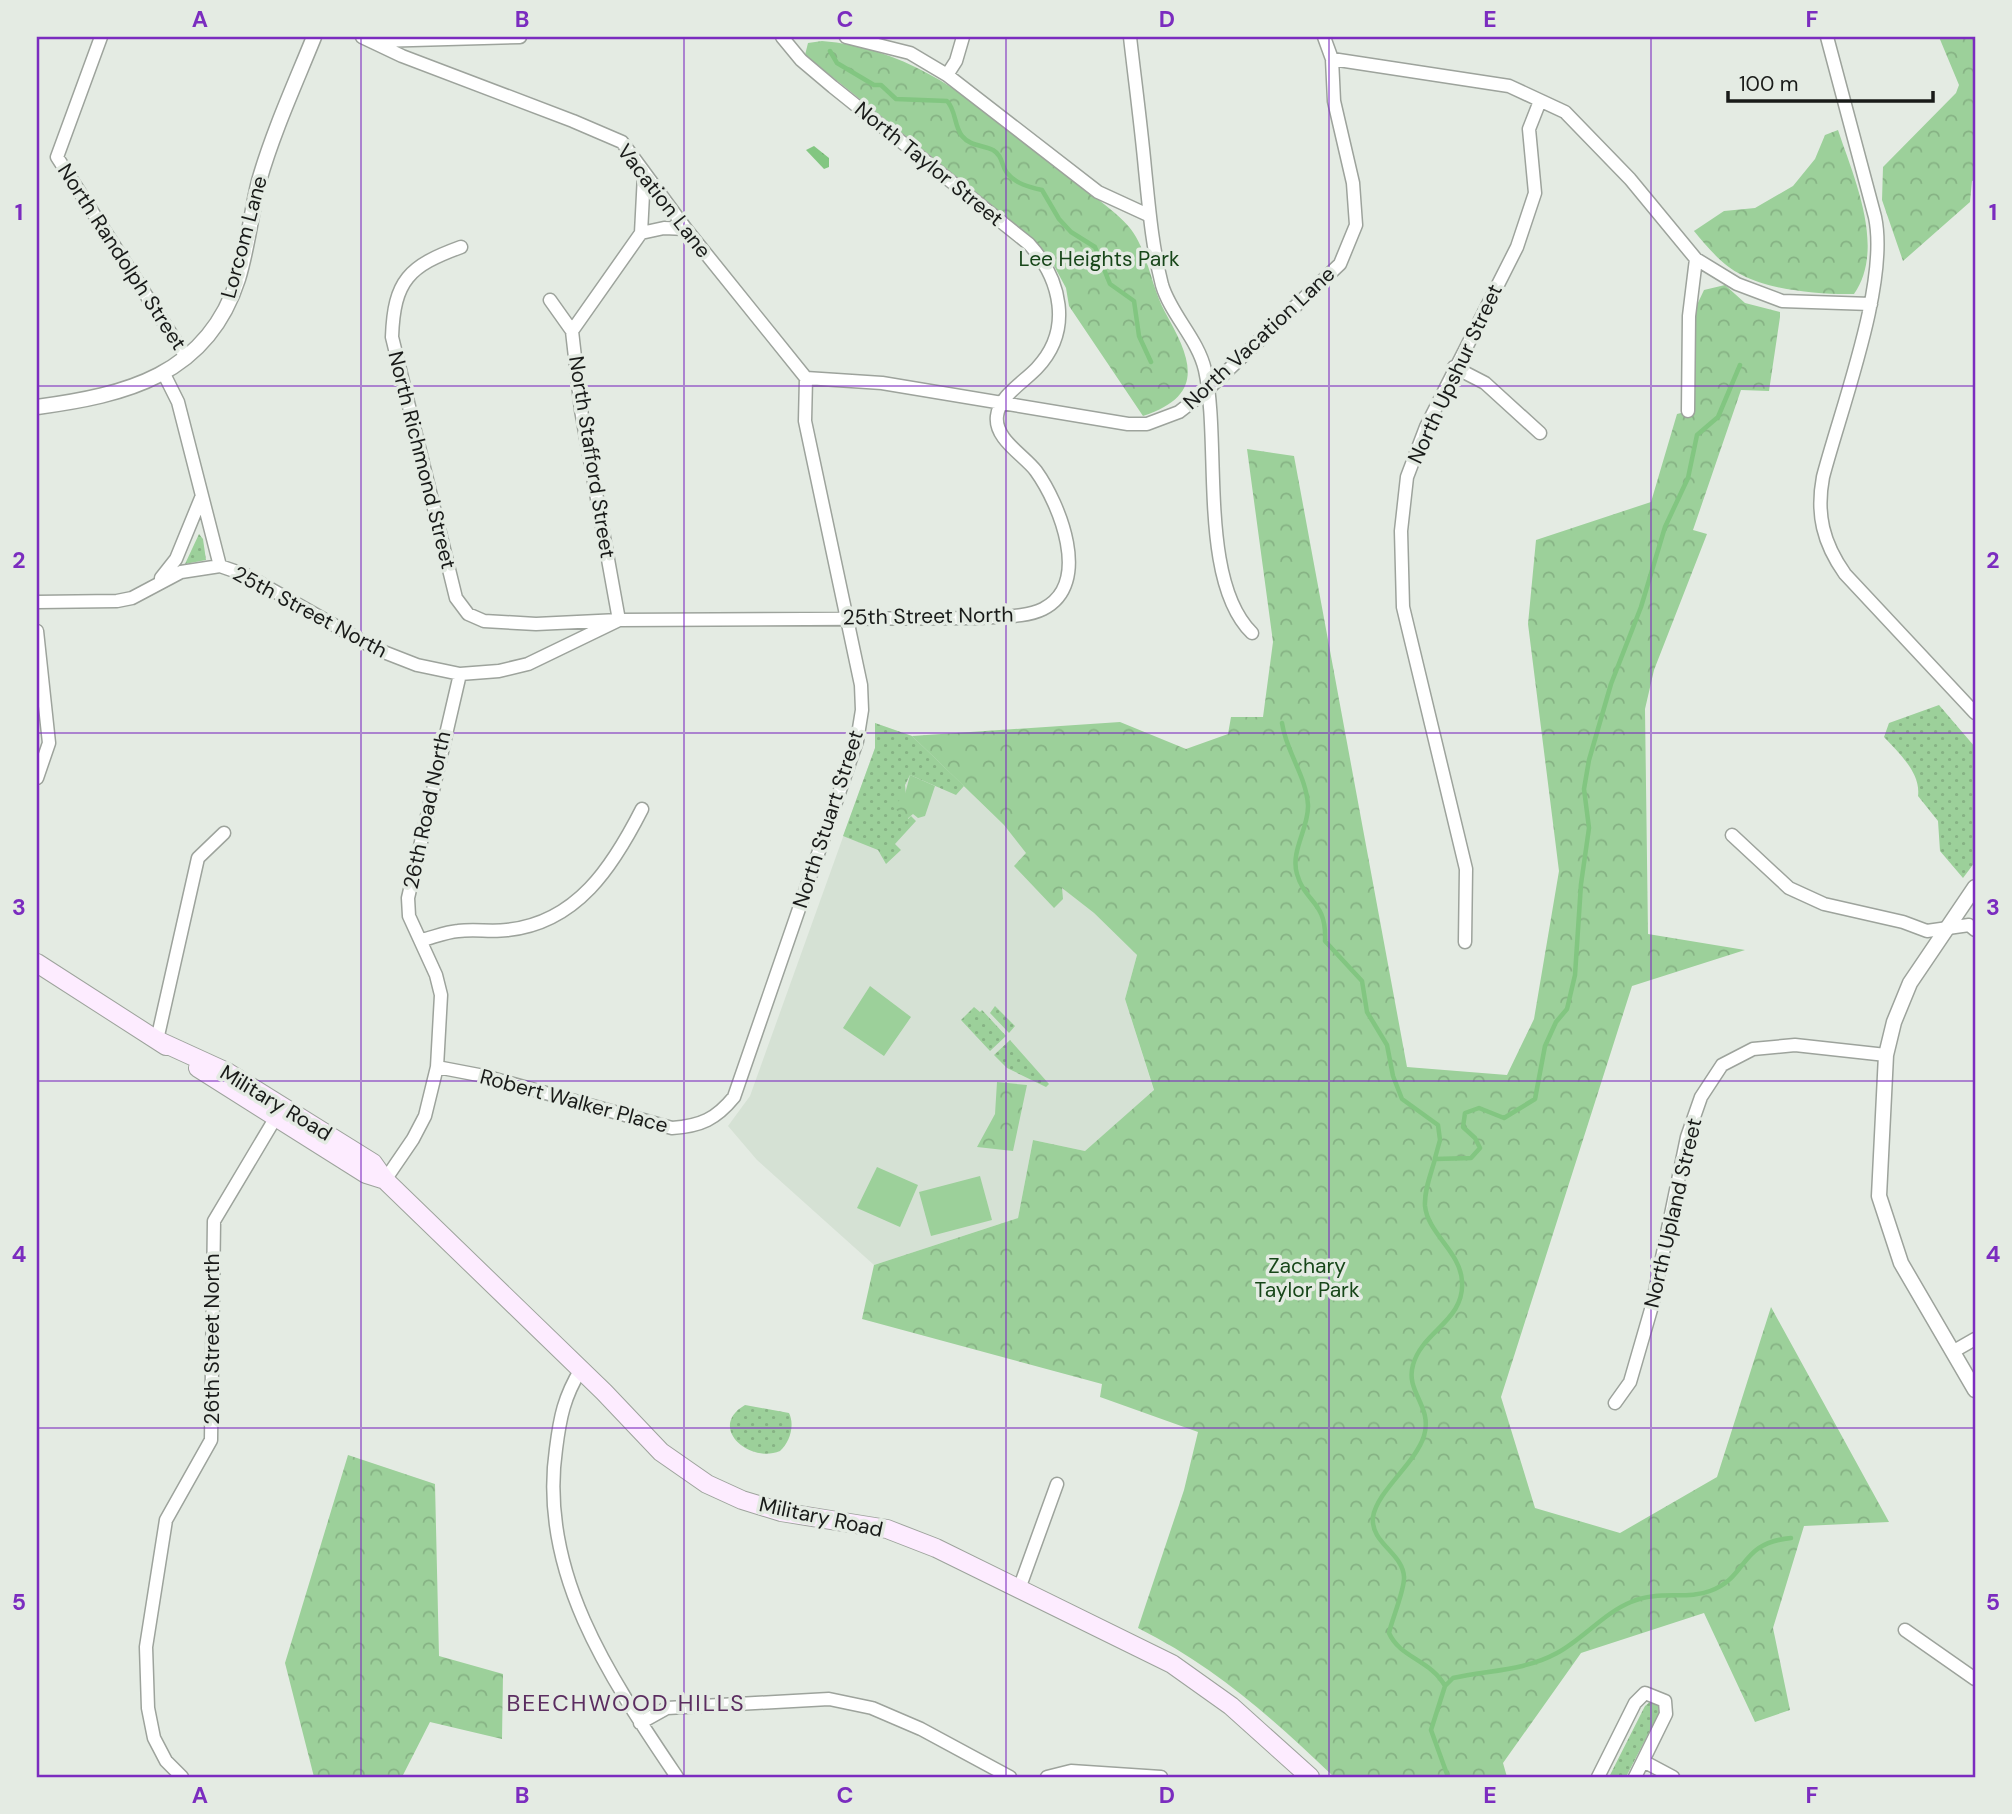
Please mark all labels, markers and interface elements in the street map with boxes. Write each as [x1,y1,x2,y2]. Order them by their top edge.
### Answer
text: A [192,4,208,34]
text: B [515,4,529,34]
text: C [837,4,853,34]
text: D [1159,4,1175,34]
text: E [1483,4,1497,34]
text: F [1806,4,1819,34]
scale bar [1728,60,1933,104]
text: 100 m [1739,70,1799,98]
street label: North Taylor Street [849,95,1009,233]
street label: Vacation Lane [611,138,717,264]
street label: North Randolph Street [51,158,193,356]
street label: Lorcom Lane [214,173,274,301]
text: 1 [15,197,23,227]
text: 1 [1989,197,1997,227]
park label: Lee Heights Park [1019,245,1180,273]
street label: North Vacation Lane [1177,260,1341,416]
street label: North Upshur Street [1401,280,1509,468]
street label: North Richmond Street [381,348,463,572]
street label: North Stafford Street [562,354,622,560]
text: 2 [12,545,26,575]
text: 2 [1986,545,2000,575]
street label: 25th Street North [228,560,392,664]
street label: 25th Street North [842,601,1014,631]
street label: North Stuart Street [786,726,870,912]
street label: 26th Road North [397,728,457,892]
text: 3 [12,892,26,922]
text: 3 [1986,892,2000,922]
street label: Military Road [215,1059,337,1147]
street label: Robert Walker Place [477,1062,671,1140]
street label: North Upland Street [1638,1115,1708,1311]
text: 4 [12,1239,27,1269]
text: 4 [1986,1239,2001,1269]
park label: Zachary Taylor Park [1255,1252,1360,1304]
street label: 26th Street North [198,1253,226,1425]
street label: Military Road [756,1490,886,1544]
text: 5 [12,1587,26,1617]
text: 5 [1986,1587,2000,1617]
district label: BEECHWOOD HILLS [506,1688,746,1718]
text: A [192,1780,208,1810]
text: B [515,1780,529,1810]
text: C [837,1780,853,1810]
text: D [1159,1780,1175,1810]
text: E [1483,1780,1497,1810]
text: F [1806,1780,1819,1810]

